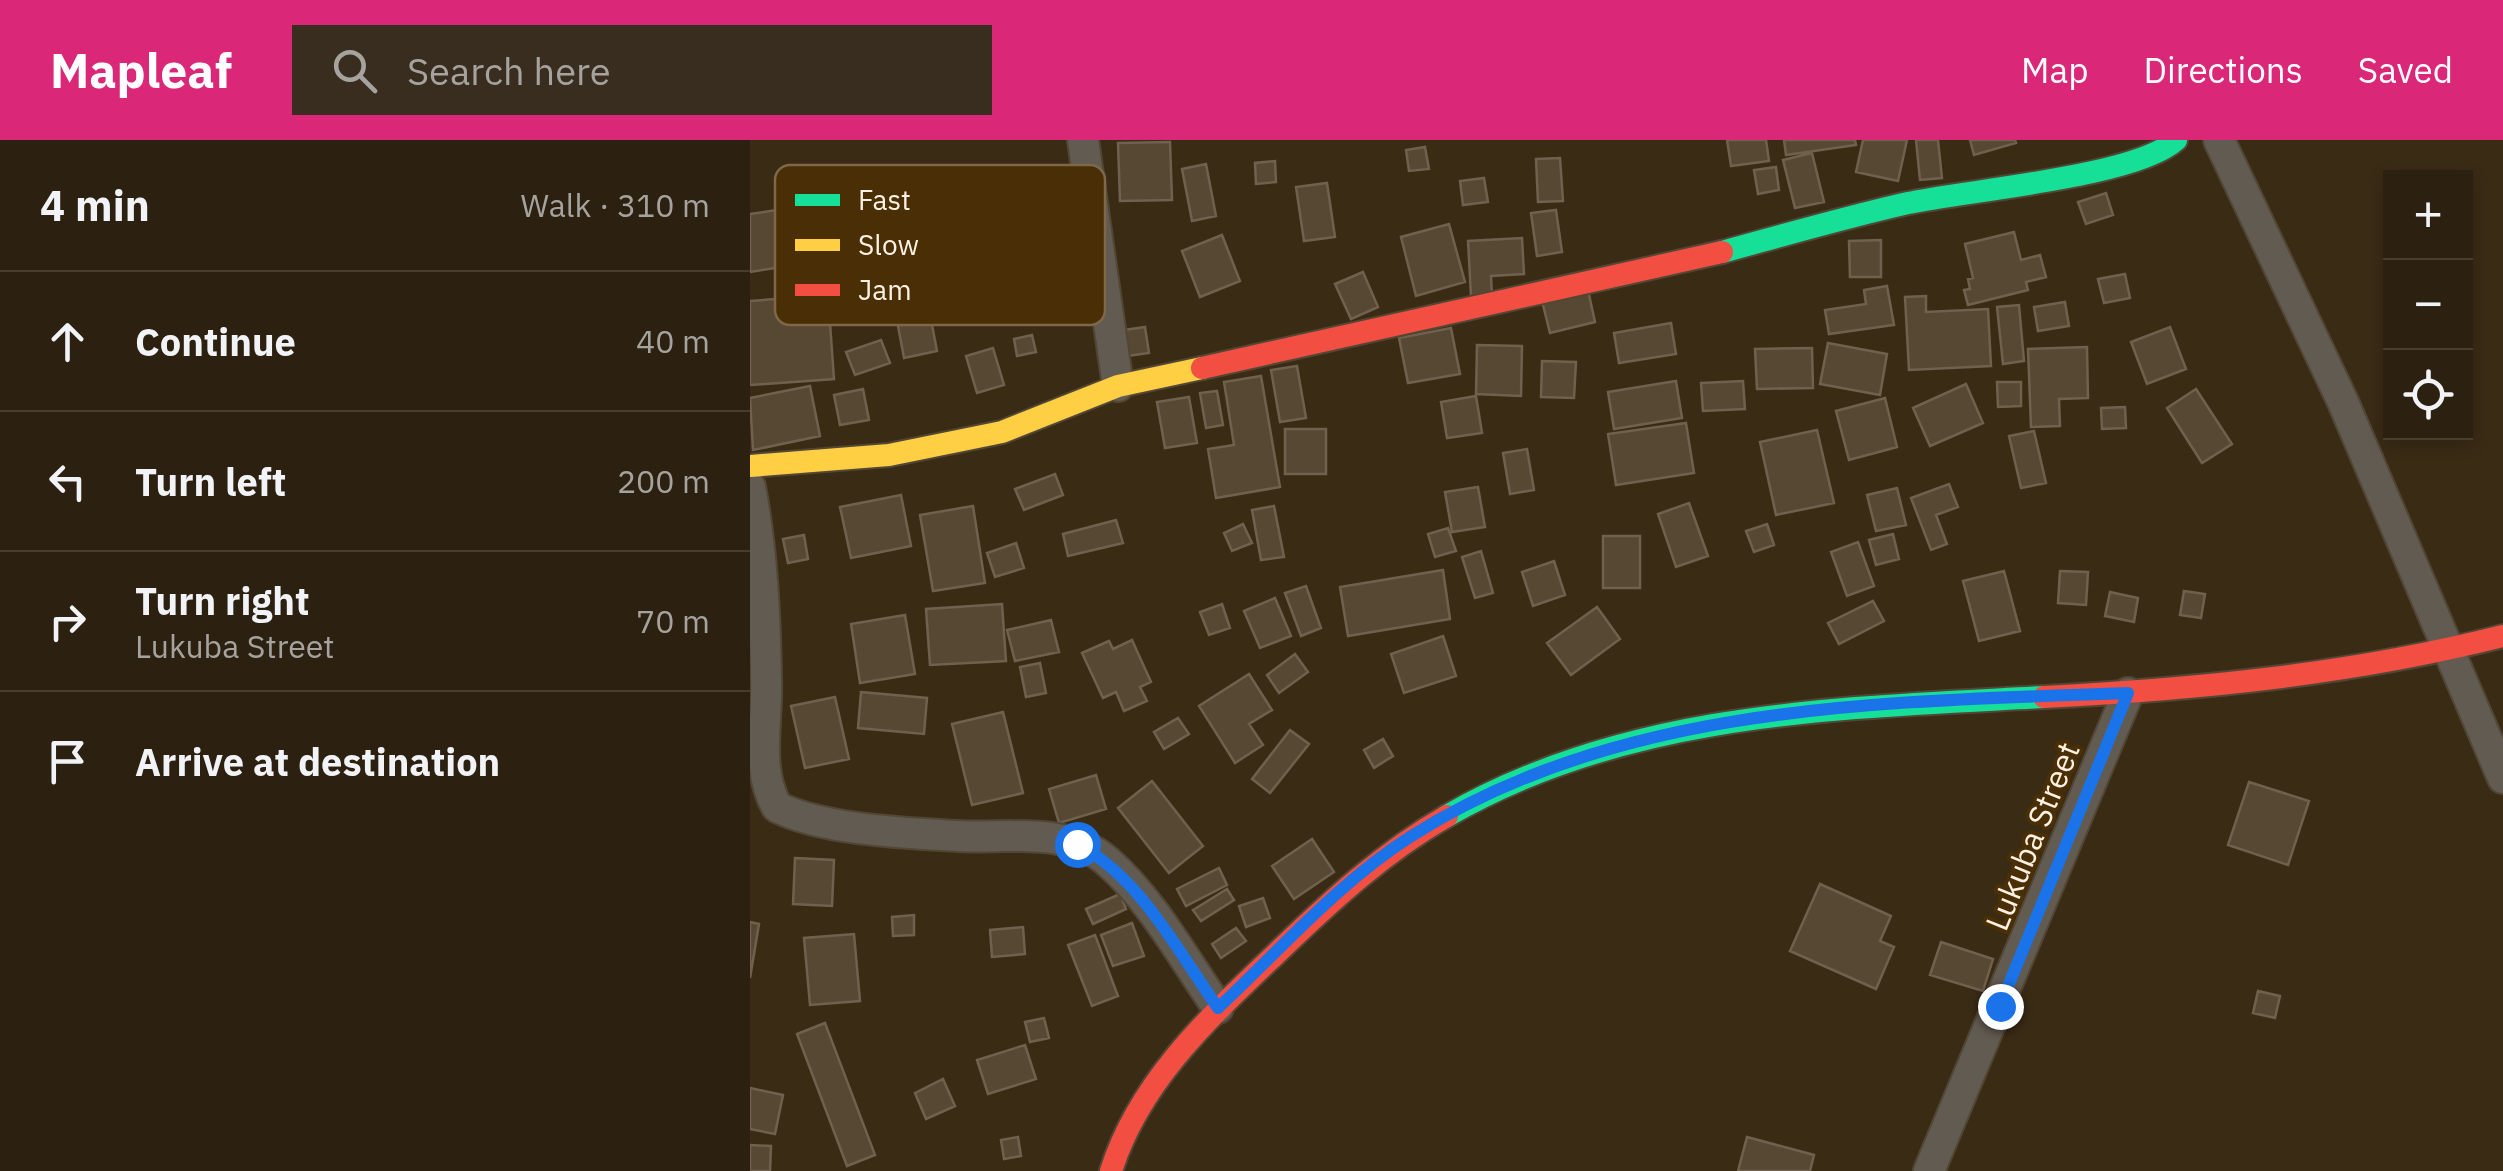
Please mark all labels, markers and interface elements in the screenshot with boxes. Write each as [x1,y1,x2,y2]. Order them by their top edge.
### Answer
search box [292,25,992,115]
text: Mapleaf [50,39,232,101]
icon: search [327,43,382,98]
text: Search here [407,46,611,95]
text: Map [2021,47,2089,93]
text: Directions [2144,47,2303,93]
text: Saved [2358,47,2453,93]
legend [775,165,1105,325]
map controls [2383,170,2473,440]
button: + [2383,170,2473,260]
text: 4 min [40,178,150,233]
text: Fast [858,181,911,218]
text: Walk · 310 m [521,184,710,226]
text: Slow [858,226,919,263]
button: − [2383,260,2473,350]
text: Jam [858,271,912,308]
icon: ahead [40,314,95,369]
text: Continue [135,317,296,366]
text: 40 m [636,320,710,362]
button: locate [2383,350,2473,440]
icon: left [40,454,95,509]
text: Turn left [135,457,286,506]
text: 200 m [617,460,710,502]
text: Turn right [135,576,310,625]
icon: right [40,594,95,649]
text: 70 m [636,600,710,642]
text: Lukuba Street [135,625,335,667]
icon: arrive [40,734,95,789]
street label: Lukuba Street [1975,736,2089,936]
text: Arrive at destination [135,737,500,786]
route start [1055,822,1101,868]
route end [1978,984,2024,1030]

